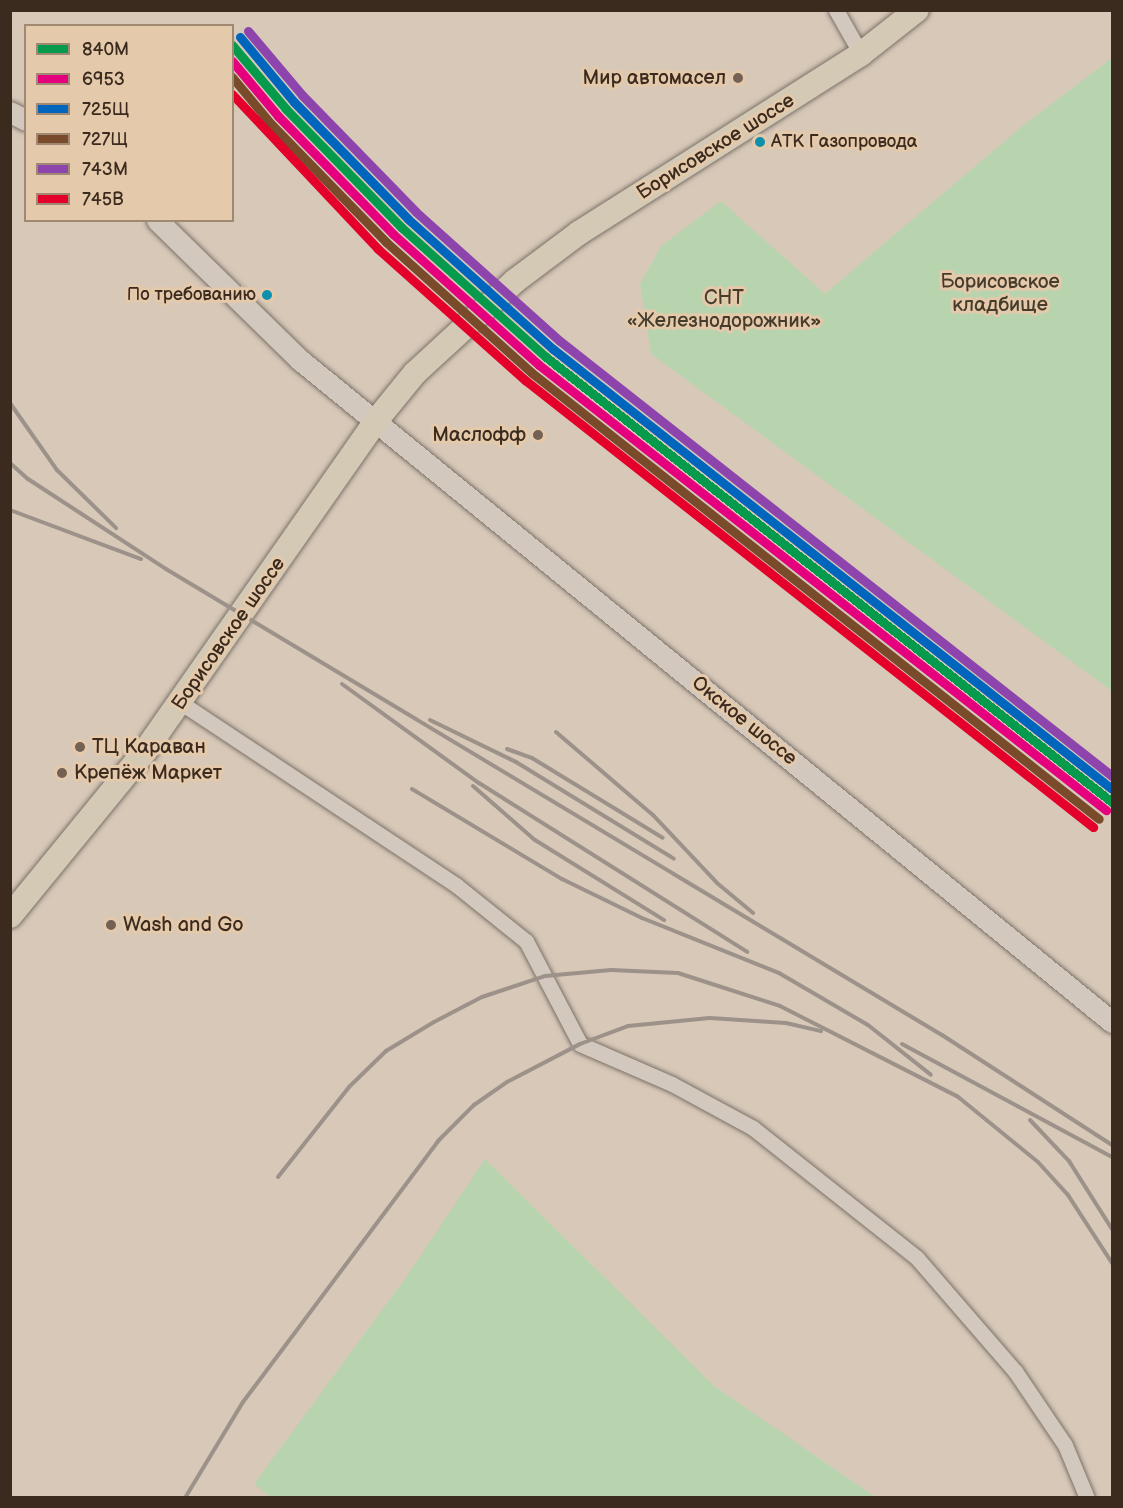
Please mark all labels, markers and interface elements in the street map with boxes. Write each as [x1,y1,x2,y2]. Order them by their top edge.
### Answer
legend [24,24,234,222]
text: 840М [82,39,129,60]
place label: Мир автомасел [583,66,726,90]
text: 6953 [82,69,125,90]
marker: Мир автомасел [731,71,745,85]
street label: Борисовское шоссе [633,89,799,205]
text: 725Щ [82,99,129,120]
text: 727Щ [82,129,128,150]
place label: АТК Газопровода [771,131,917,153]
marker: АТК Газопровода [754,136,766,148]
text: 743М [82,159,128,180]
text: 745В [82,189,124,210]
park label: Борисовское кладбище [940,270,1060,317]
place label: По требованию [127,284,256,306]
park label: СНТ «Железнодорожник» [627,286,821,333]
marker: По требованию [261,289,273,301]
place label: Маслофф [432,423,526,447]
marker: Маслофф [531,428,545,442]
street label: Борисовское шоссе [167,553,291,715]
street label: Окское шоссе [687,671,801,771]
place label: ТЦ Караван [92,735,206,759]
marker: ТЦ Караван [73,740,87,754]
place label: Крепёж Маркет [74,761,222,785]
marker: Крепёж Маркет [55,766,69,780]
place label: Wash and Go [123,913,244,937]
marker: Wash and Go [104,918,118,932]

